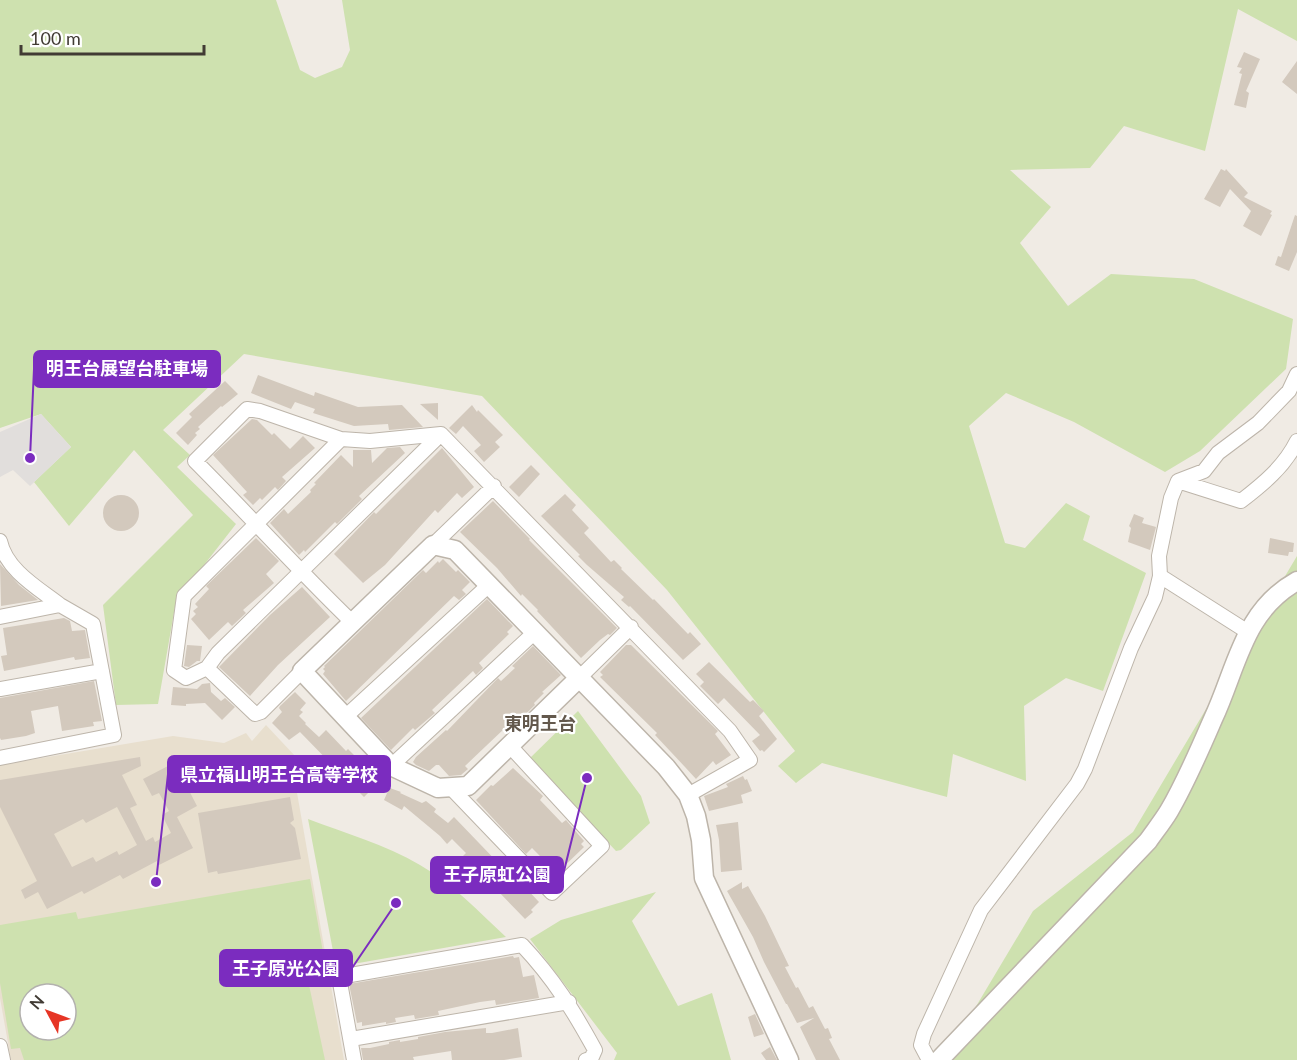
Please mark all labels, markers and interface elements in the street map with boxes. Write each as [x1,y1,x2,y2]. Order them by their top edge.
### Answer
scale bar [21,18,204,56]
text: 100 m [30,27,81,49]
callout: 明王台展望台駐車場 [34,351,220,387]
text: 明王台展望台駐車場 [46,357,208,379]
district label: 東明王台 [504,712,576,734]
callout: 県立福山明王台高等学校 [168,756,390,792]
text: 県立福山明王台高等学校 [180,763,378,785]
callout: 王子原虹公園 [431,857,563,893]
text: 王子原虹公園 [443,863,551,885]
callout: 王子原光公園 [220,950,352,986]
text: 王子原光公園 [232,957,340,979]
north arrow [18,982,78,1042]
text: N [25,991,48,1013]

